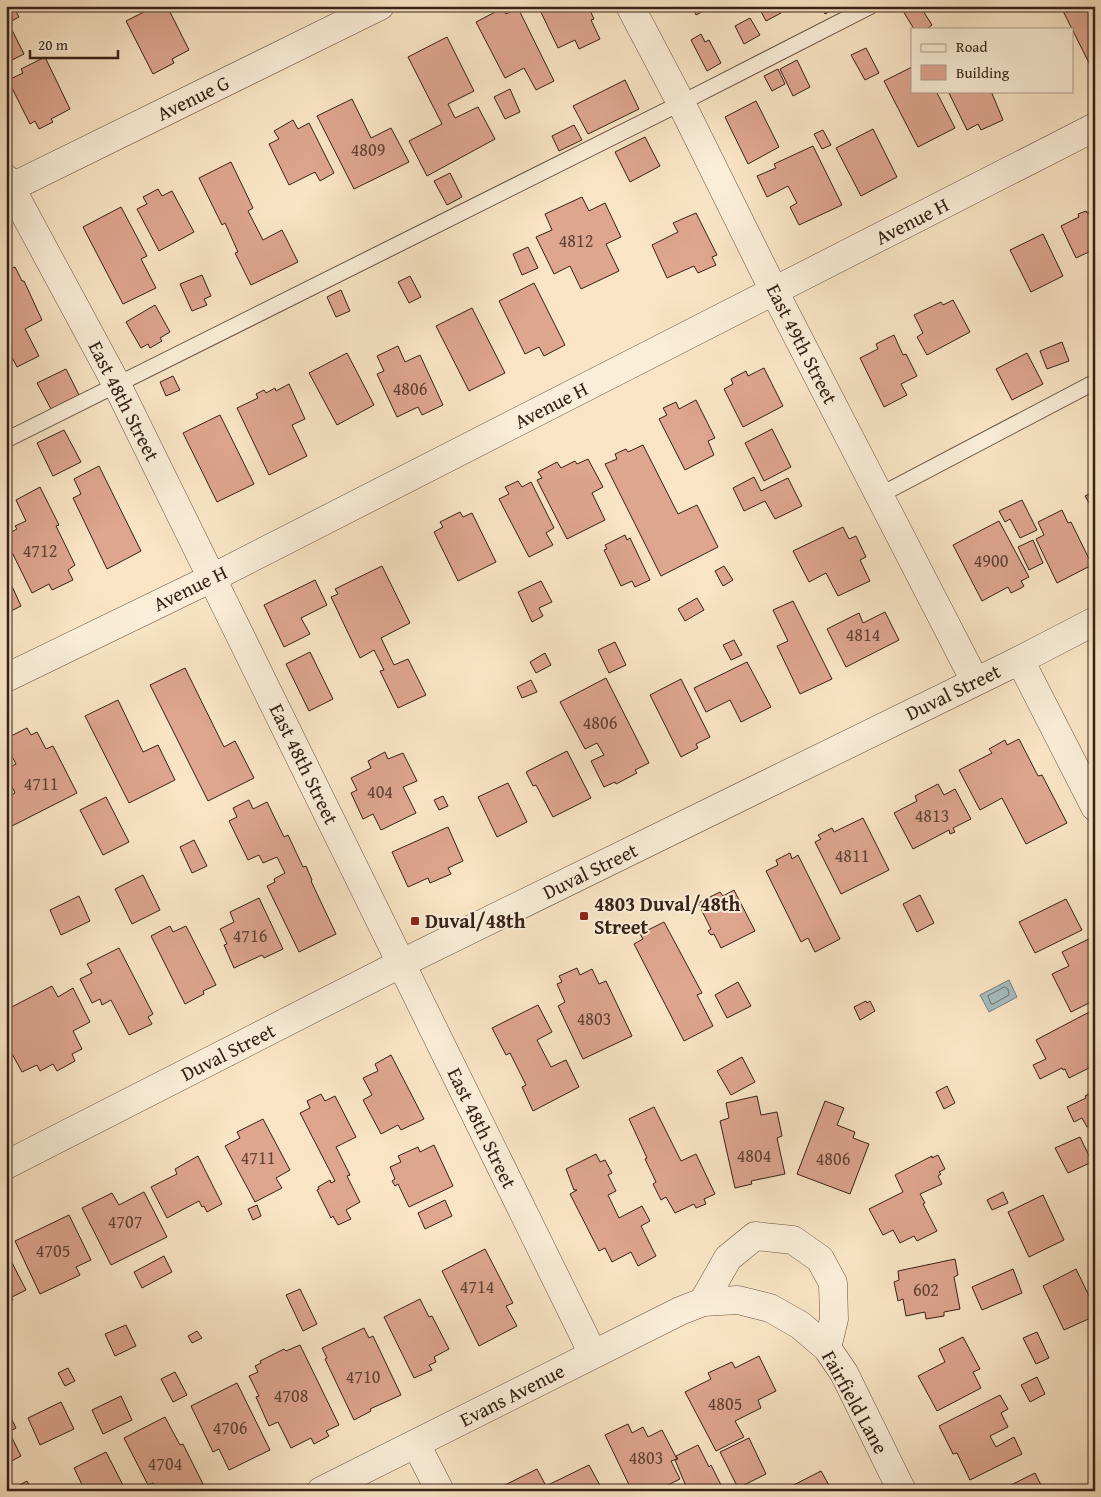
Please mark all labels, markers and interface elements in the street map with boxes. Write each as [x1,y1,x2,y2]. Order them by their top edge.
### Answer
scale bar [30,28,118,60]
legend [911,28,1074,92]
text: 20 m [38,34,69,55]
text: Road [956,36,987,57]
text: Building [956,62,1010,83]
street label: Avenue G [152,67,234,128]
house number: 4809 [351,136,385,163]
street label: Avenue H [870,190,954,251]
house number: 4812 [559,227,593,254]
street label: East 49th Street [760,279,845,409]
street label: East 48th Street [82,336,167,466]
street label: Avenue H [509,374,593,435]
house number: 4806 [393,375,427,402]
house number: 4712 [23,537,57,564]
house number: 4900 [974,547,1009,574]
street label: Avenue H [148,557,232,618]
house number: 4814 [846,621,880,648]
street label: Duval Street [900,656,1005,727]
street label: East 48th Street [263,698,346,829]
house number: 4806 [583,709,617,736]
house number: 4711 [24,770,58,797]
house number: 404 [367,778,393,805]
house number: 4813 [915,802,949,829]
street label: Duval Street [537,835,642,906]
house number: 4811 [835,842,869,869]
place label: 4803 Duval/48th Street [594,889,741,941]
place label: Duval/48th [425,906,526,935]
marker: 4803 Duval/48th Street [578,910,590,922]
marker: Duval/48th [409,915,421,927]
house number: 4716 [233,922,267,949]
house number: 4803 [577,1005,611,1032]
street label: Duval Street [175,1015,280,1088]
street label: East 48th Street [441,1062,524,1193]
house number: 4804 [737,1142,771,1169]
house number: 4711 [241,1144,275,1171]
house number: 4806 [816,1145,850,1172]
house number: 4707 [108,1208,142,1235]
house number: 4705 [36,1237,70,1264]
house number: 4714 [460,1273,494,1300]
house number: 602 [913,1276,939,1303]
street label: Fairfield Lane [815,1345,896,1459]
street label: Evans Avenue [454,1356,569,1433]
house number: 4710 [346,1363,381,1390]
house number: 4708 [274,1382,308,1409]
house number: 4805 [708,1390,742,1417]
house number: 4706 [213,1414,247,1441]
house number: 4803 [629,1444,663,1471]
house number: 4704 [148,1450,182,1477]

